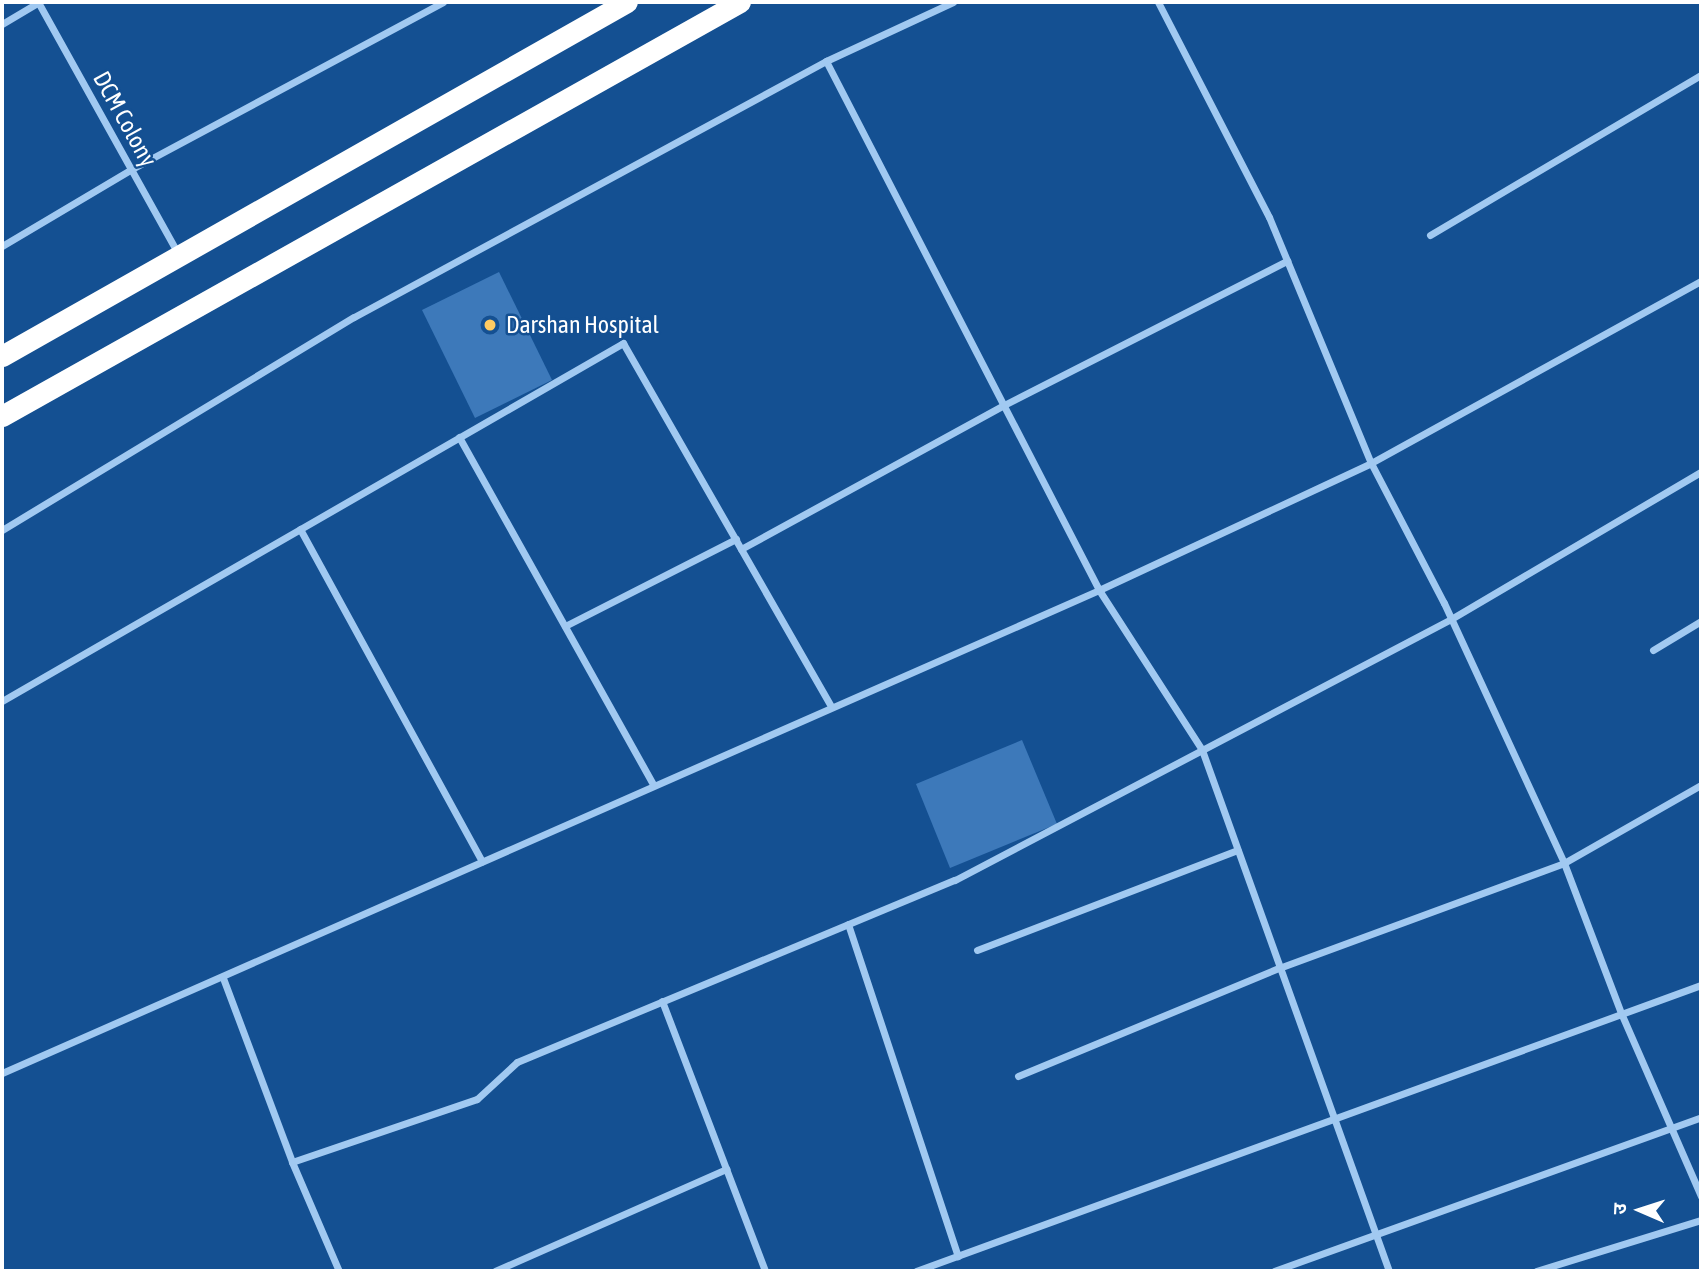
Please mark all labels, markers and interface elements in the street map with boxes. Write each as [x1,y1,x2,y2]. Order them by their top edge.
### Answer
street label: DCM Colony [87,66,163,172]
place label: Darshan Hospital [506,311,659,339]
marker: Darshan Hospital [480,315,500,335]
north arrow [1605,1175,1675,1245]
text: उ [1608,1203,1630,1215]

